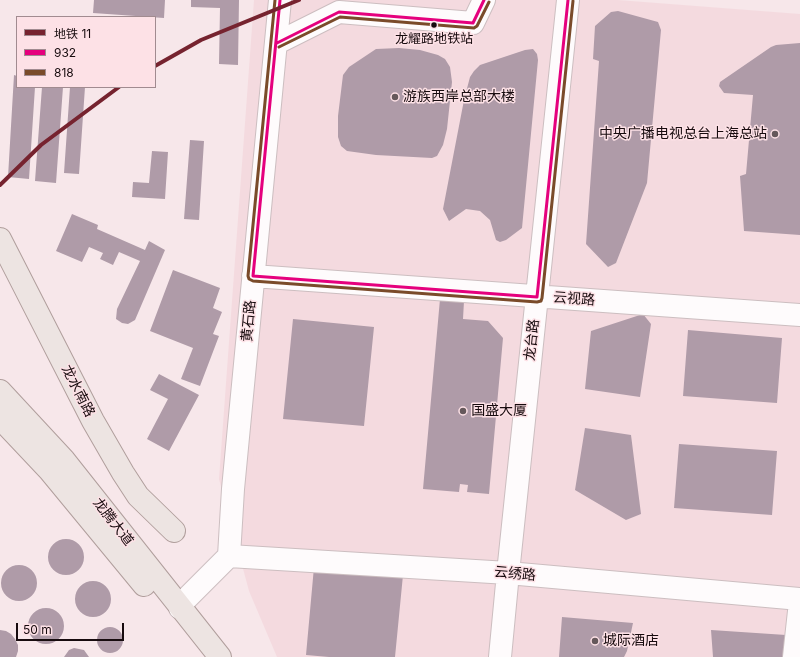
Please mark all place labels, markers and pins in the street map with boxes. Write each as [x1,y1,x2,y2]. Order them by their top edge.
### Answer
marker: 龙耀路地铁站 [429,20,439,30]
place label: 龙耀路地铁站 [395,31,473,47]
place label: 游族西岸总部大楼 [403,89,515,105]
marker: 游族西岸总部大楼 [390,92,400,102]
place label: 中央广播电视总台上海总站 [599,126,767,142]
marker: 中央广播电视总台上海总站 [770,129,780,139]
place label: 国盛大厦 [471,403,527,419]
marker: 国盛大厦 [458,406,468,416]
place label: 城际酒店 [603,633,659,649]
marker: 城际酒店 [590,636,600,646]

